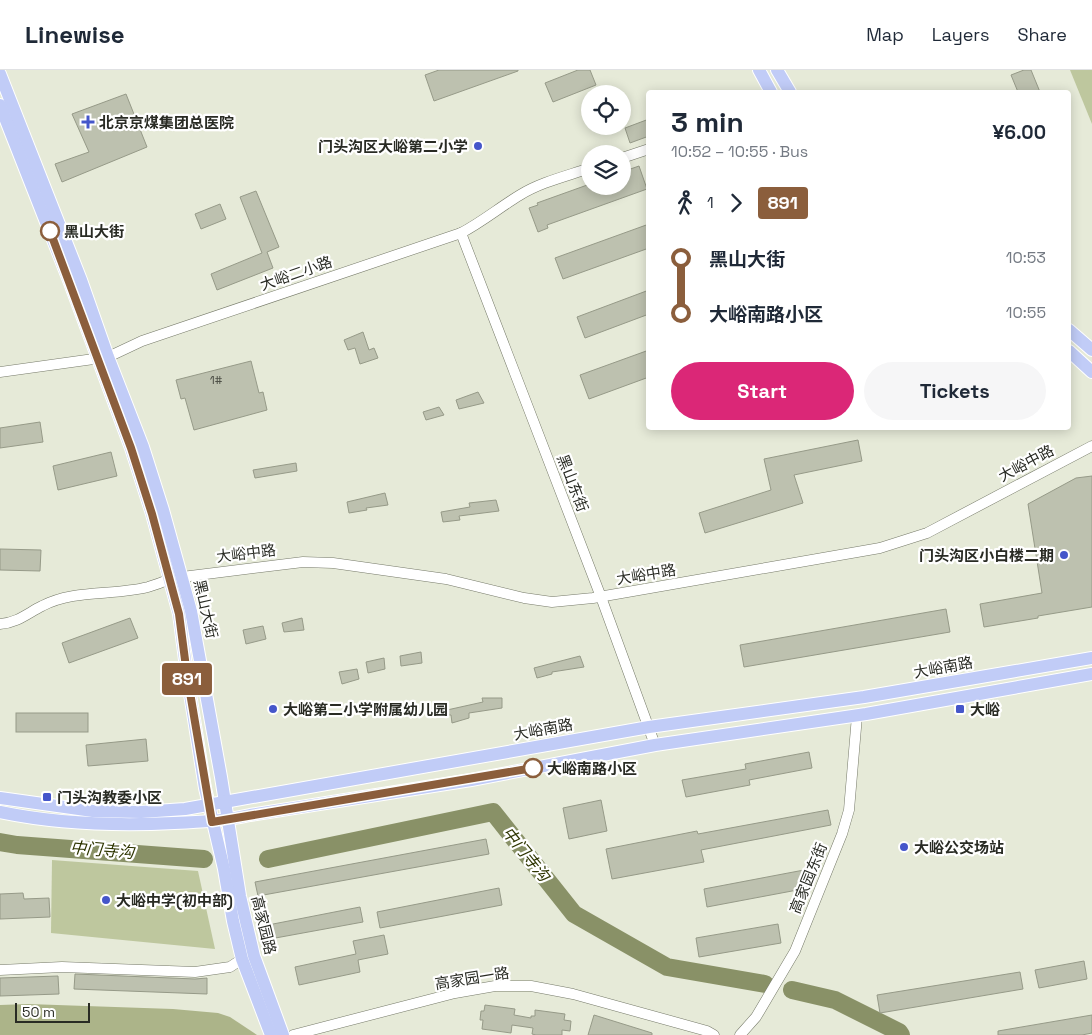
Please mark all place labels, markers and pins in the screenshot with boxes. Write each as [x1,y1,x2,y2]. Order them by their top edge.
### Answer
place label: 北京京煤集团总医院 [99,113,234,132]
marker: 北京京煤集团总医院 [81,115,95,129]
place label: 门头沟区大峪第二小学 [318,137,468,156]
marker: 门头沟区大峪第二小学 [472,140,484,152]
marker: 黑山大街 [40,221,60,241]
place label: 黑山大街 [64,222,124,241]
place label: 门头沟区小白楼二期 [919,546,1054,565]
marker: 门头沟区小白楼二期 [1058,549,1070,561]
place label: 大峪第二小学附属幼儿园 [283,700,448,719]
place label: 大峪 [970,700,1000,719]
marker: 大峪第二小学附属幼儿园 [267,703,279,715]
marker: 大峪 [954,703,966,715]
marker: 大峪南路小区 [523,758,543,778]
place label: 大峪南路小区 [547,759,637,778]
place label: 门头沟教委小区 [57,788,162,807]
marker: 门头沟教委小区 [41,791,53,803]
place label: 大峪公交场站 [914,838,1004,857]
marker: 大峪公交场站 [898,841,910,853]
place label: 大峪中学(初中部) [116,891,233,910]
marker: 大峪中学(初中部) [100,894,112,906]

